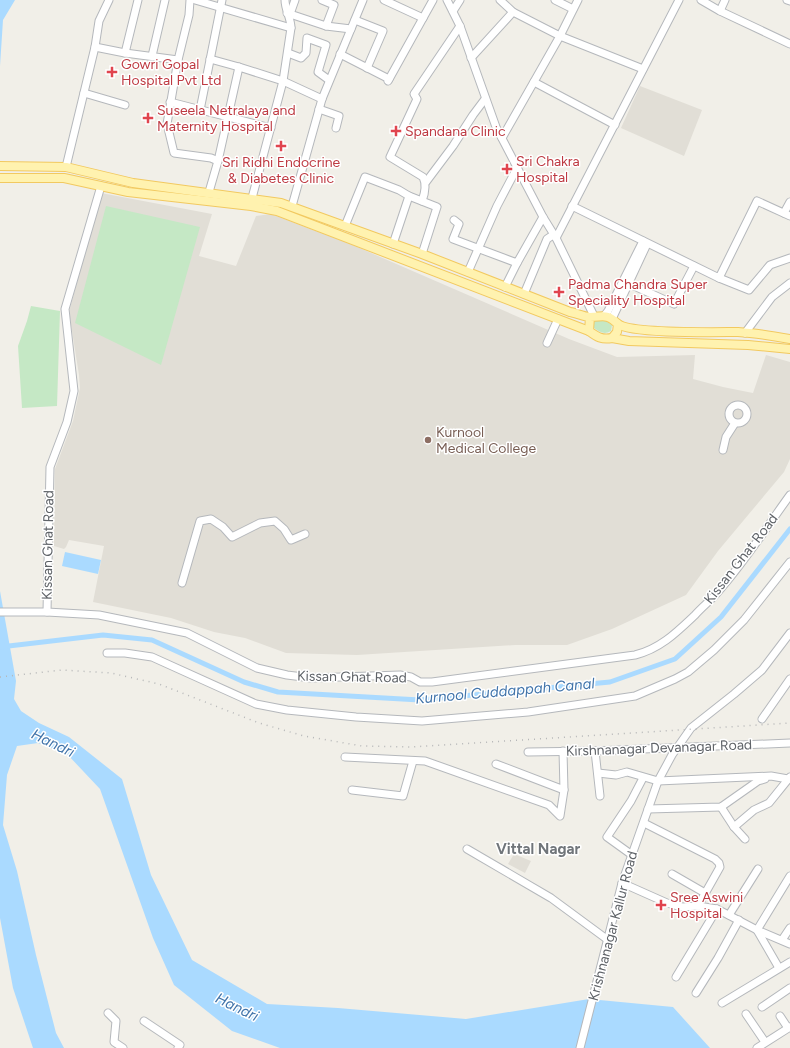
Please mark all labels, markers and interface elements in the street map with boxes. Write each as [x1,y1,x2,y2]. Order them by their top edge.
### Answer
place label: Gowri Gopal Hospital Pvt Ltd [121,56,222,89]
marker: Gowri Gopal Hospital Pvt Ltd [106,66,118,78]
place label: Suseela Netralaya and Maternity Hospital [157,102,296,135]
marker: Suseela Netralaya and Maternity Hospital [142,112,154,124]
place label: Spandana Clinic [405,123,506,140]
marker: Spandana Clinic [390,125,402,137]
marker: Sri Ridhi Endocrine & Diabetes Clinic [275,140,287,152]
place label: Sri Chakra Hospital [516,153,580,186]
place label: Sri Ridhi Endocrine & Diabetes Clinic [222,154,340,187]
marker: Sri Chakra Hospital [501,163,513,175]
place label: Padma Chandra Super Speciality Hospital [568,276,708,309]
marker: Padma Chandra Super Speciality Hospital [553,286,565,298]
place label: Kurnool Medical College [436,424,536,457]
marker: Kurnool Medical College [423,435,433,445]
street label: Kissan Ghat Road [39,490,57,600]
street label: Kissan Ghat Road [700,511,782,607]
street label: Kissan Ghat Road [297,668,407,686]
water label: Kurnool Cuddappah Canal [415,674,596,708]
water label: Handri [28,725,78,761]
street label: Kirshnanagar Devanagar Road [566,736,752,760]
district label: Vittal Nagar [496,840,580,858]
street label: Krishnanagar Kallur Road [585,849,641,1003]
place label: Sree Aswini Hospital [670,889,743,922]
marker: Sree Aswini Hospital [655,899,667,911]
water label: Handri [212,989,262,1025]

